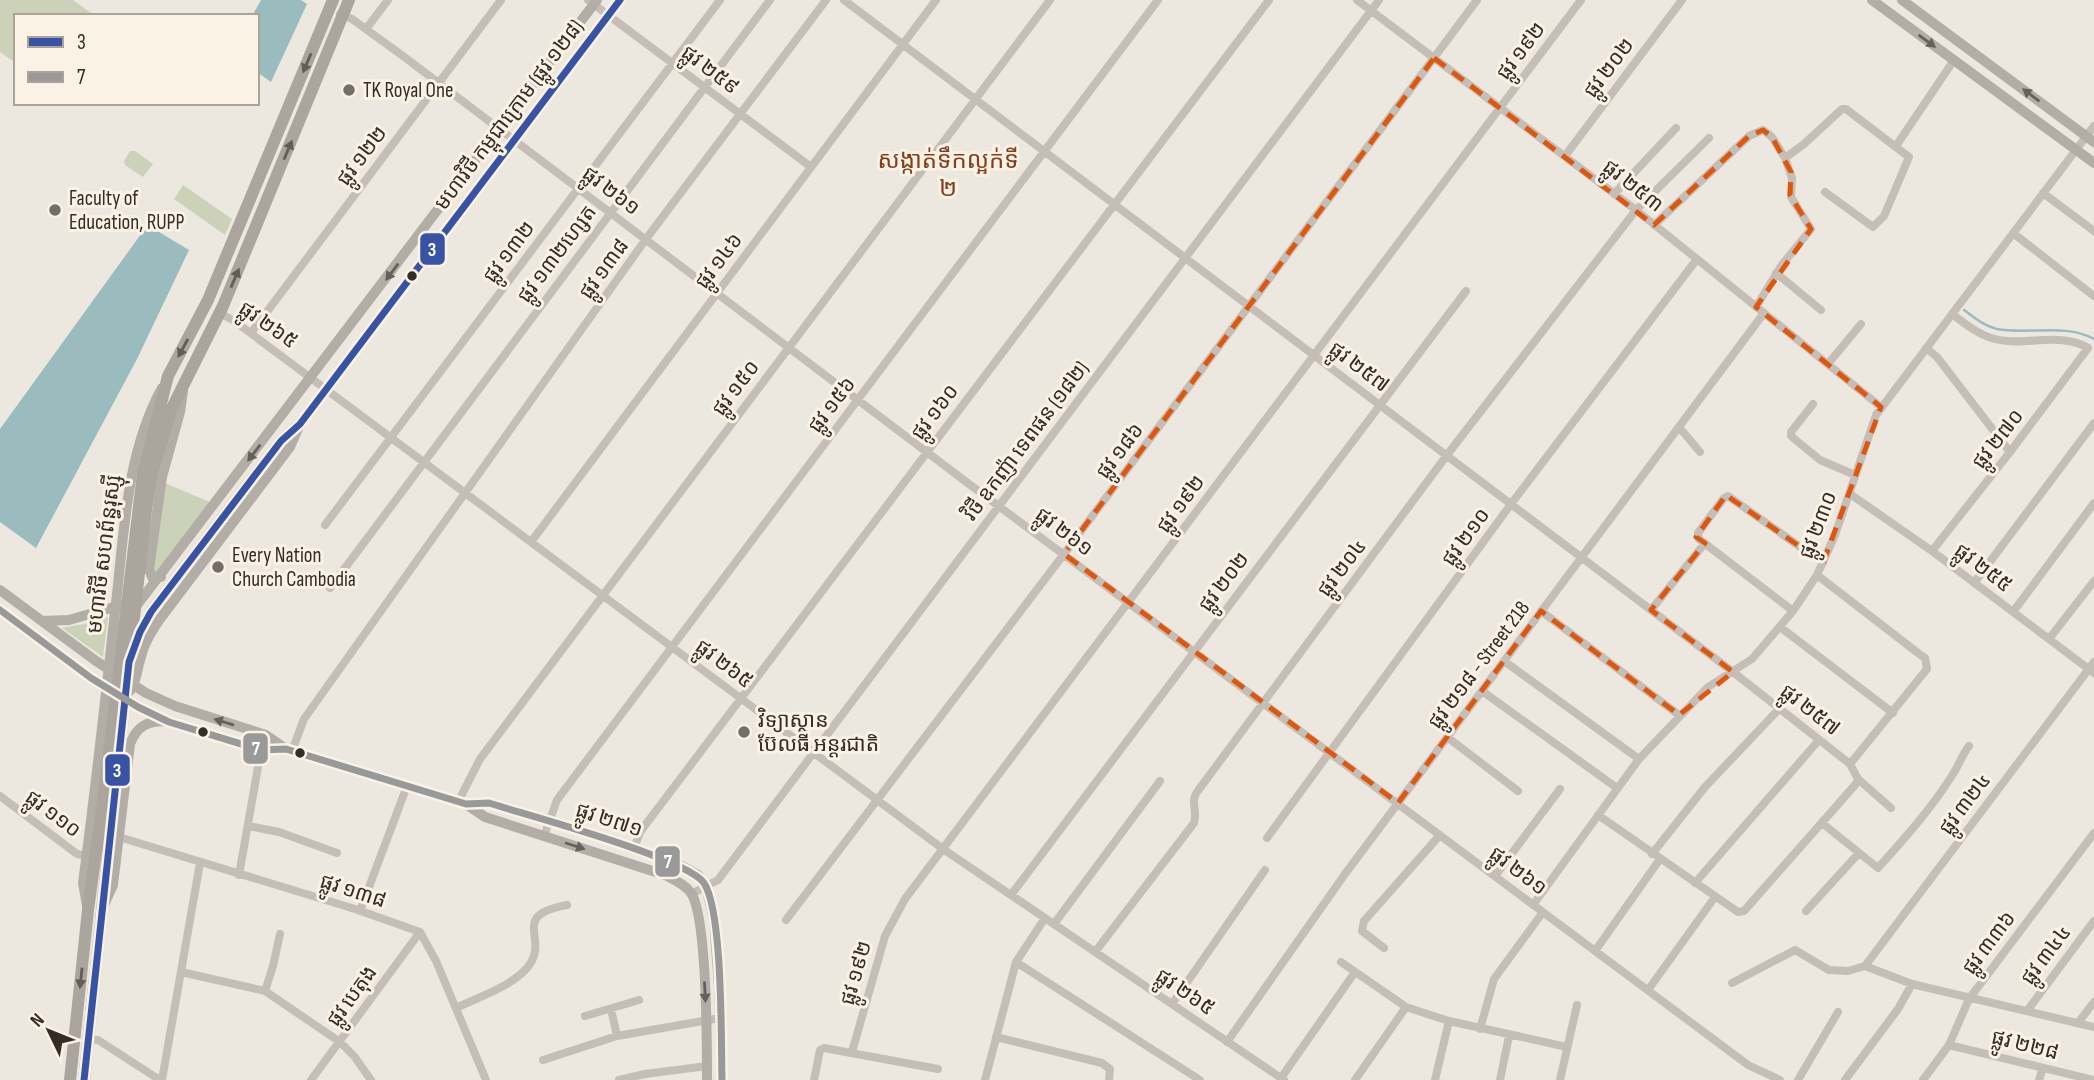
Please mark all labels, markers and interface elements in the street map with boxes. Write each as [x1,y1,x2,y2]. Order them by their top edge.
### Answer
legend [14,14,259,105]
street label: មហាវិថី កម្ពុជាក្រោម (ផ្លូវ ១២៨) [429,14,594,219]
street label: ផ្លូវ ១៩២ [1491,17,1556,89]
text: 3 [77,30,86,55]
street label: ផ្លូវ ២០២ [1578,33,1645,107]
one-way arrow [1918,33,1936,48]
street label: ផ្លូវ ២៥៩ [672,40,744,105]
one-way arrow [301,53,313,73]
text: 7 [77,65,86,90]
place label: TK Royal One [363,78,453,103]
marker: TK Royal One [341,82,357,98]
one-way arrow [2022,89,2040,103]
street label: ផ្លូវ ១២២ [331,121,398,195]
one-way arrow [282,139,293,160]
district label: សង្កាត់ទឹកល្អក់ទី ២ [877,145,1019,203]
street label: ផ្លូវ ២៥៣ [1594,154,1669,223]
street label: ផ្លូវ ២៦១ [573,161,645,226]
place label: Faculty of Education, RUPP [69,186,184,235]
street label: ផ្លូវ ១៣២ហ្សេត [512,200,607,312]
marker: Faculty of Education, RUPP [47,202,63,218]
street label: ផ្លូវ ១៣២ [478,216,545,292]
street label: ផ្លូវ ១៤៦ [690,228,753,298]
line badge: 3 [419,232,446,266]
street label: ផ្លូវ ១៣៨ [574,234,639,308]
text: 3 [428,239,436,262]
one-way arrow [384,262,399,280]
one-way arrow [229,267,240,288]
unlabelled marker [405,269,419,283]
street label: ផ្លូវ ២៦៥ [230,296,302,359]
street label: ផ្លូវ ២៥៧ [1320,336,1394,403]
one-way arrow [177,338,189,358]
street label: ផ្លូវ ១៥០ [707,355,770,425]
street label: វិថី ឧកញ៉ា ទេពផន (១៨២) [957,356,1094,526]
street label: ផ្លូវ ១៥៦ [803,372,866,442]
street label: ផ្លូវ ១៦០ [906,379,969,449]
street label: ផ្លូវ ២៧០ [1967,404,2034,478]
street label: ផ្លូវ ១៨៦ [1091,418,1154,488]
one-way arrow [248,444,262,462]
street label: ផ្លូវ ១៩២ [1151,470,1216,542]
street label: មហាវិថី សហព័ន្ធរុស្ស៊ី [81,473,132,636]
street label: ផ្លូវ ២៣០ [1794,488,1848,565]
street label: ផ្លូវ ២៦១ [1026,502,1098,567]
street label: ផ្លូវ ២១០ [1436,503,1501,575]
street label: ផ្លូវ ២០៤ [1312,534,1377,606]
street label: ផ្លូវ ២៥៥ [1945,538,2017,603]
place label: Every Nation Church Cambodia [232,543,356,592]
street label: ផ្លូវ ២០២ [1193,547,1260,621]
marker: Every Nation Church Cambodia [210,559,226,575]
street label: ផ្លូវ ២១៨ - Street 218 [1423,596,1540,737]
street label: ផ្លូវ ២៦៥ [686,634,758,699]
street label: ផ្លូវ ២៥៧ [1771,679,1845,746]
place label: វិទ្យាស្ថាន ប៊ែលធី អន្ដរជាតិ [757,707,879,757]
one-way arrow [213,716,234,726]
marker: វិទ្យាស្ថាន ប៊ែលធី អន្ដរជាតិ [736,724,752,740]
unlabelled marker [196,725,210,739]
line badge: 7 [242,732,269,765]
text: 7 [252,738,261,761]
unlabelled marker [293,746,307,760]
line badge: 3 [104,753,131,787]
text: 3 [113,760,121,783]
street label: ផ្លូវ ៣២៤ [1934,768,2001,844]
street label: ផ្លូវ ១១០ [16,785,86,848]
street label: ផ្លូវ ២៧១ [570,797,646,848]
one-way arrow [564,841,585,852]
street label: ផ្លូវ ២៦១ [1480,841,1552,906]
line badge: 7 [654,845,681,878]
text: 7 [664,851,673,874]
street label: ផ្លូវ ១៣៨ [315,869,389,919]
street label: ផ្លូវ ៣៣៦ [1957,906,2026,983]
street label: ផ្លូវ ៣៤៤ [2015,920,2081,994]
street label: ផ្លូវ ១៩២ [835,938,883,1010]
street label: ផ្លូវ បេតុង [321,961,388,1035]
street label: ផ្លូវ ២៦៥ [1147,963,1219,1026]
one-way arrow [75,967,86,989]
one-way arrow [699,981,710,1003]
north arrow [14,996,84,1066]
text: N [26,1009,50,1032]
street label: ផ្លូវ ២២៨ [1987,1025,2061,1071]

